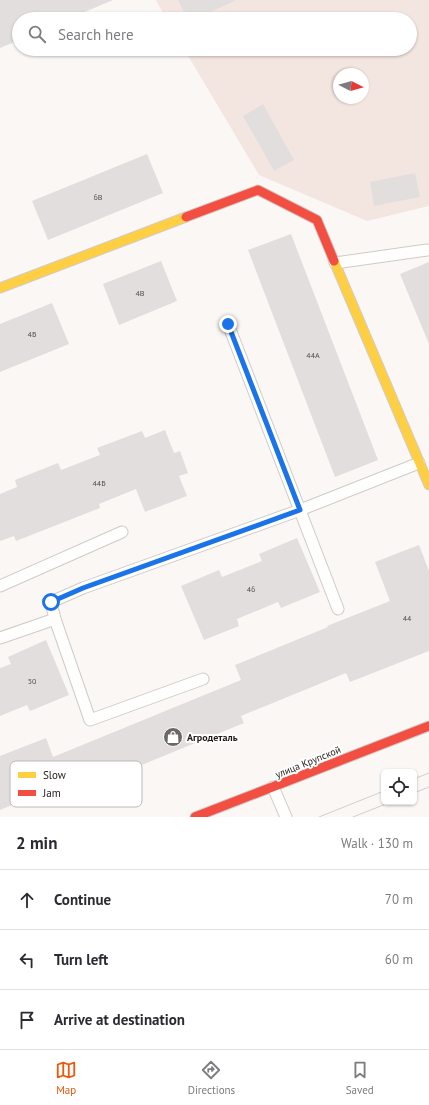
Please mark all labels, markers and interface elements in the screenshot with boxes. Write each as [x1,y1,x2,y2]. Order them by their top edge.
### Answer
search box [12,12,417,56]
icon: search [26,23,48,45]
text: Search here [58,25,134,44]
north arrow [333,68,369,104]
house number: 6В [93,192,103,202]
house number: 4В [135,288,145,298]
route end [219,315,237,333]
house number: 4Б [28,329,37,339]
house number: 44А [306,350,320,360]
house number: 44Б [92,478,106,488]
house number: 46 [247,584,255,594]
route start [42,593,60,611]
house number: 44 [403,613,412,623]
house number: 50 [28,676,37,686]
shop icon: Агродеталь [162,726,184,748]
place label: Агродеталь [187,731,238,744]
street label: улица Крупской [273,743,343,781]
legend [10,761,142,807]
text: Slow [43,768,66,782]
map controls [381,769,417,805]
button: locate [381,769,417,805]
text: Jam [42,786,61,800]
text: 2 min [16,832,57,854]
text: Walk · 130 m [341,835,413,852]
icon: ahead [16,889,38,911]
text: Continue [54,890,111,909]
text: 70 m [385,891,413,908]
icon: left [16,949,38,971]
text: Turn left [54,950,108,969]
text: 60 m [385,951,413,968]
icon: arrive [16,1009,38,1031]
text: Arrive at destination [54,1010,185,1029]
tab: Map [55,1059,77,1097]
tab: Directions [188,1059,235,1097]
tab: Saved [346,1059,374,1097]

